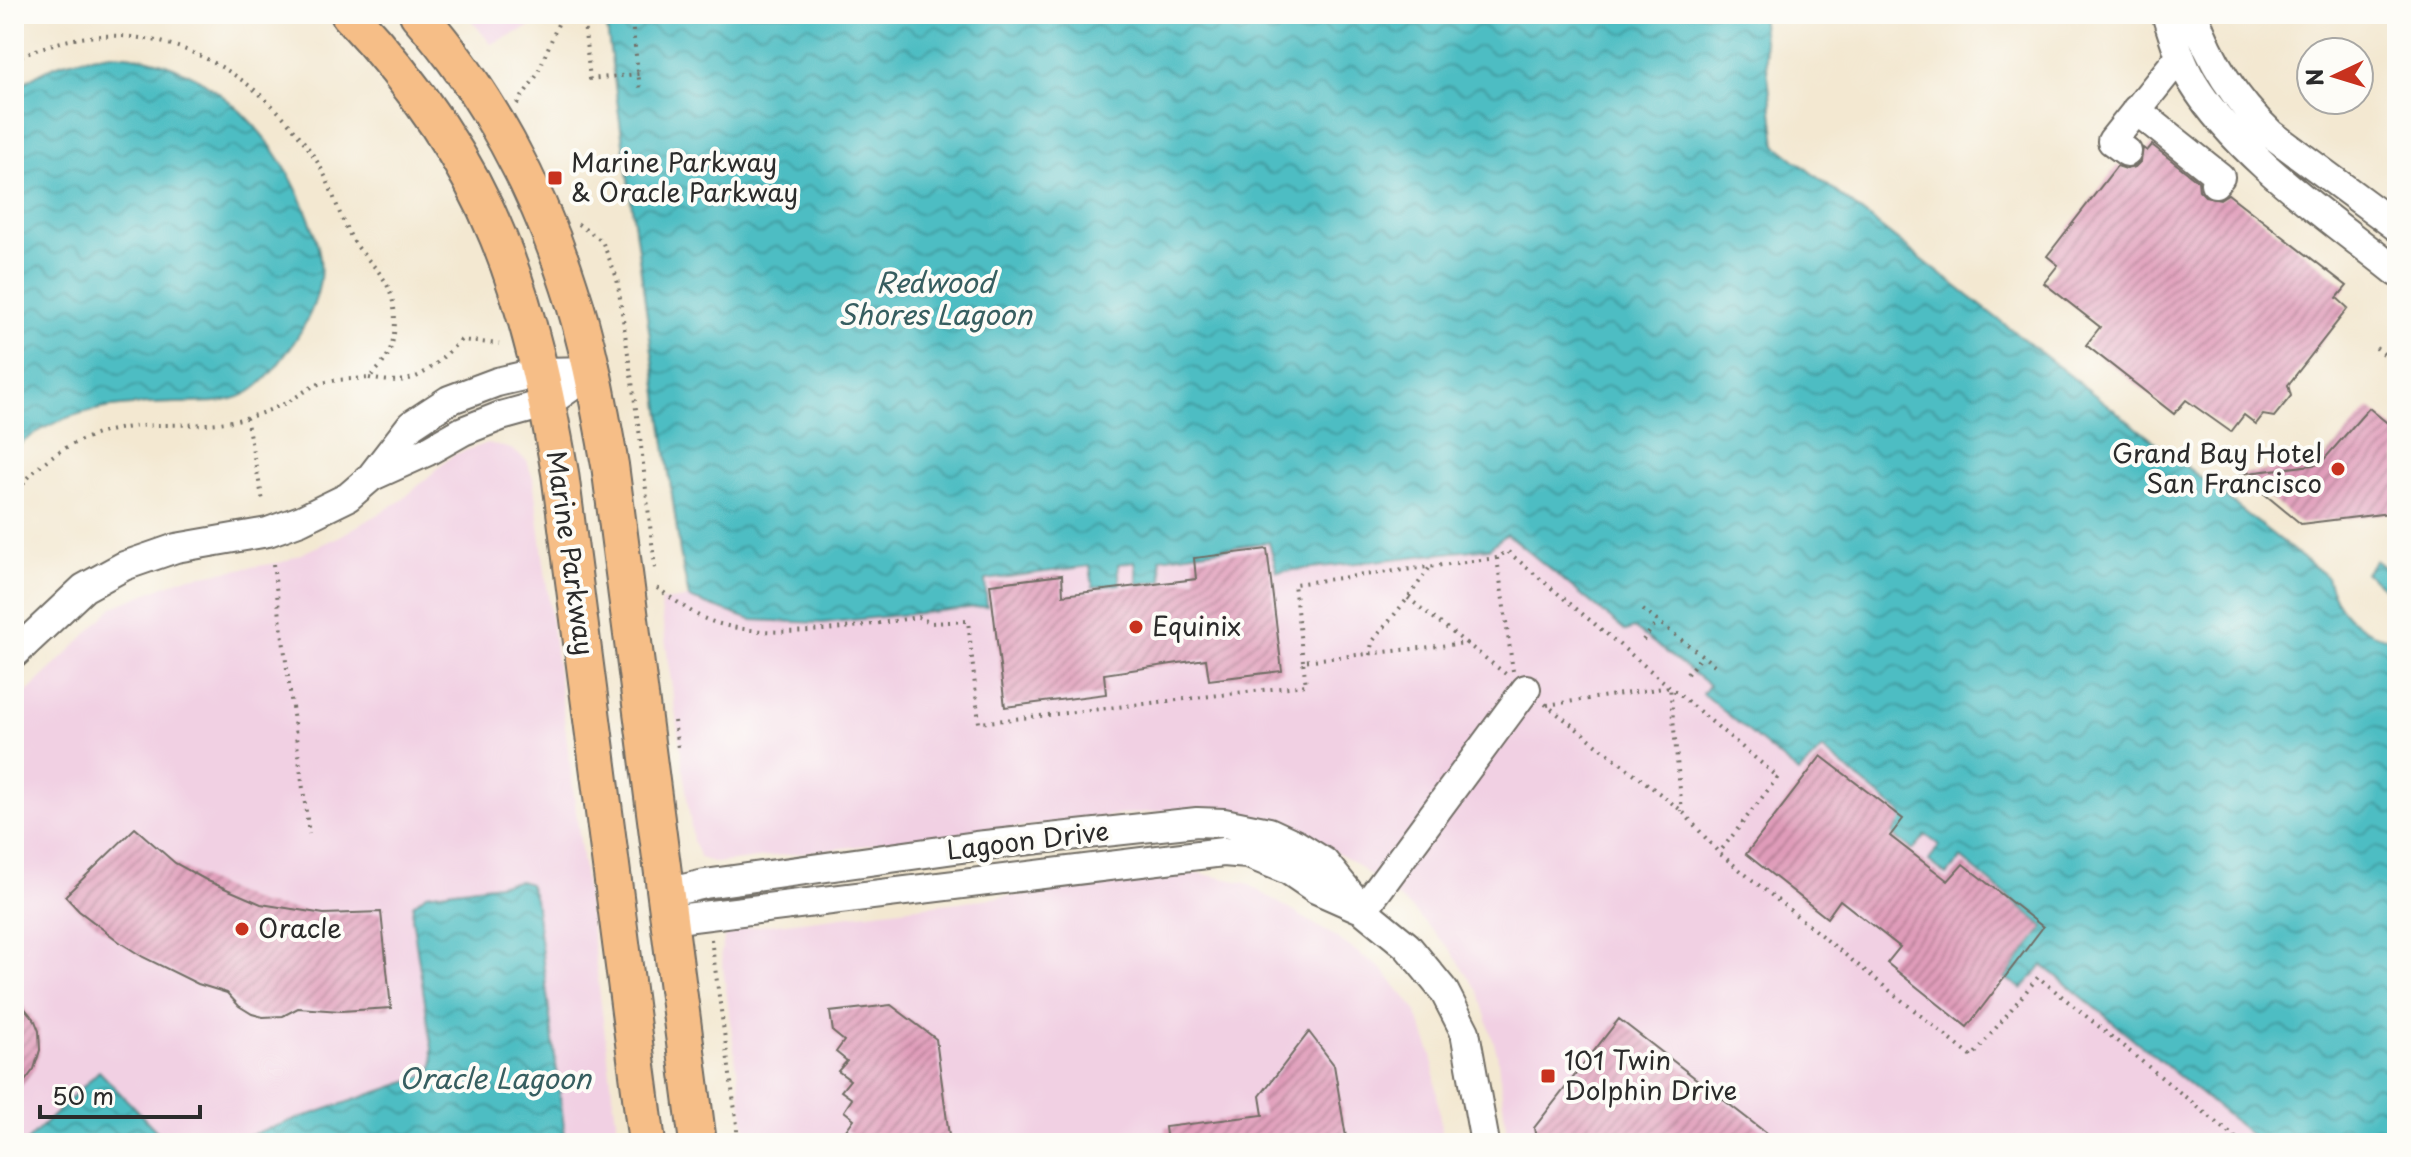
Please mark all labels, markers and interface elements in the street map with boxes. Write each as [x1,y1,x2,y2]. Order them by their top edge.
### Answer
north arrow [2295,36,2375,116]
text: N [2296,68,2331,87]
place label: Marine Parkway & Oracle Parkway [571,142,798,211]
marker: Marine Parkway & Oracle Parkway [546,169,564,187]
water label: Redwood Shores Lagoon [838,260,1033,335]
place label: Grand Bay Hotel San Francisco [2112,433,2322,502]
street label: Marine Parkway [538,448,605,658]
marker: Grand Bay Hotel San Francisco [2329,460,2347,478]
place label: Equinix [1152,606,1241,645]
marker: Equinix [1127,618,1145,636]
street label: Lagoon Drive [944,810,1111,869]
place label: Oracle [258,908,342,947]
marker: Oracle [233,920,251,938]
place label: 101 Twin Dolphin Drive [1564,1040,1737,1109]
water label: Oracle Lagoon [399,1056,592,1099]
marker: 101 Twin Dolphin Drive [1539,1067,1557,1085]
scale bar [40,1069,200,1119]
text: 50 m [52,1077,114,1113]

